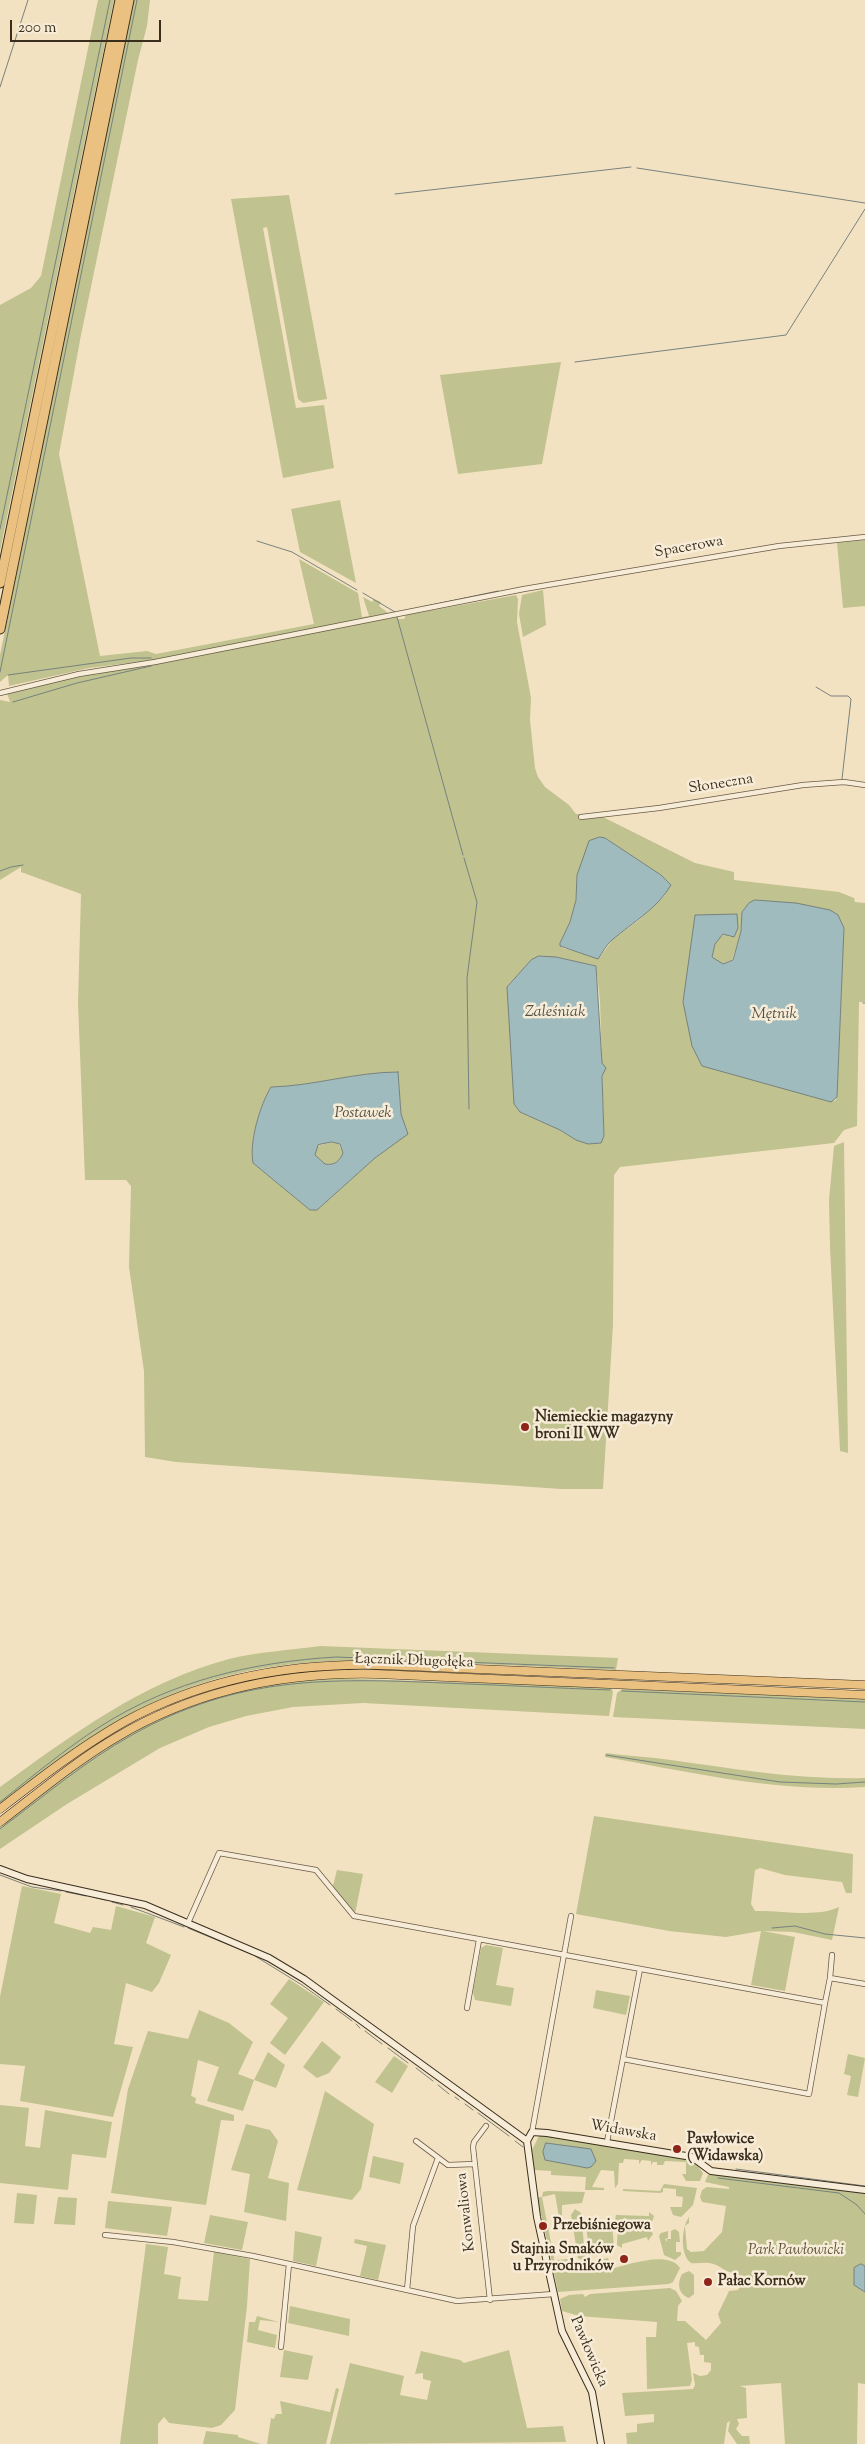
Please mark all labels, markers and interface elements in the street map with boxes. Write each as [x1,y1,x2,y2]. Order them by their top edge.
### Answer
scale bar [12,10,164,42]
text: 200 m [18,18,57,39]
street label: Spacerowa [653,533,725,563]
street label: Słoneczna [687,771,755,799]
water label: Zaleśniak [525,1003,585,1023]
water label: Mętnik [751,1005,797,1025]
water label: Postawek [334,1104,392,1124]
place label: Niemieckie magazyny broni II WW [535,1409,673,1444]
marker: Niemieckie magazyny broni II WW [519,1421,531,1433]
street label: Łącznik Długołęka [354,1651,474,1673]
street label: Widawska [588,2117,658,2147]
place label: Pawłowice (Widawska) [687,2131,763,2166]
marker: Pawłowice (Widawska) [671,2143,683,2155]
street label: Konwaliowa [454,2172,480,2252]
place label: Przebiśniegowa [553,2217,651,2235]
marker: Przebiśniegowa [537,2220,549,2232]
place label: Stajnia Smaków u Przyrodników [511,2241,614,2276]
park label: Park Pawłowicki [748,2242,844,2260]
marker: Stajnia Smaków u Przyrodników [618,2253,630,2265]
place label: Pałac Kornów [718,2273,806,2291]
marker: Pałac Kornów [702,2276,714,2288]
street label: Pawłowicka [565,2314,611,2390]

